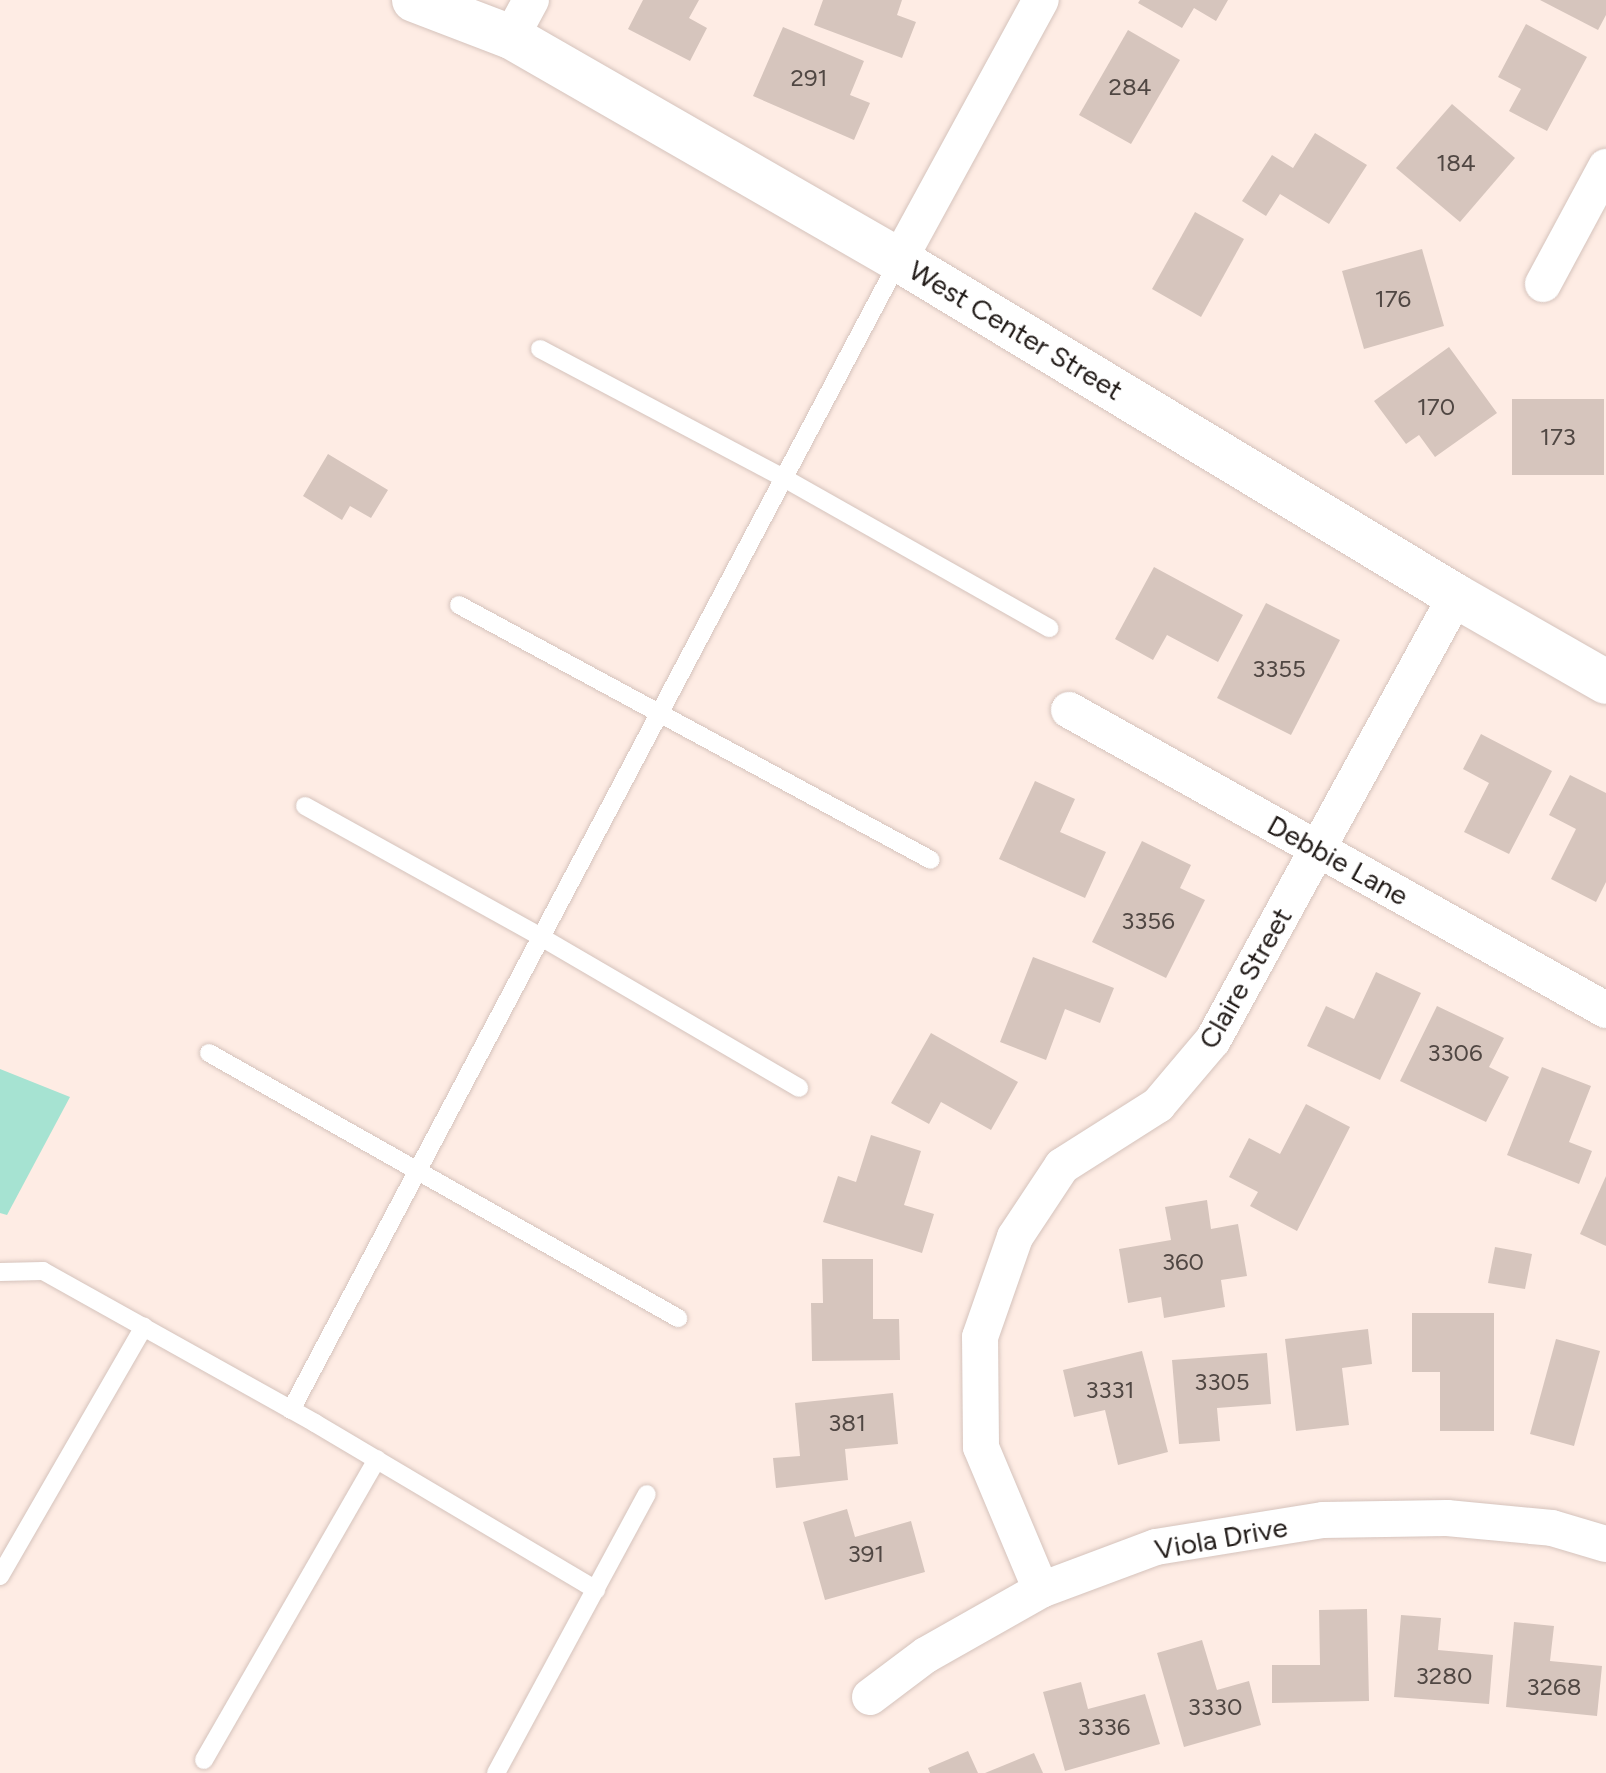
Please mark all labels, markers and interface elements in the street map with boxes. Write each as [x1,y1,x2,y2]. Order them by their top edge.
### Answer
house number: 291 [791,64,827,92]
house number: 284 [1108,73,1152,101]
house number: 184 [1436,149,1476,177]
street label: West Center Street [903,253,1129,407]
house number: 176 [1375,285,1411,313]
house number: 170 [1417,393,1455,421]
house number: 173 [1540,423,1576,451]
house number: 3355 [1252,655,1306,683]
street label: Debbie Lane [1262,808,1414,912]
street label: Claire Street [1191,902,1299,1054]
house number: 3356 [1121,907,1175,935]
house number: 3306 [1427,1039,1483,1067]
house number: 360 [1162,1248,1204,1276]
house number: 3305 [1194,1368,1250,1396]
house number: 3331 [1085,1376,1135,1404]
house number: 381 [828,1409,866,1437]
street label: Viola Drive [1152,1510,1290,1566]
house number: 391 [848,1540,884,1568]
house number: 3280 [1416,1662,1472,1690]
house number: 3268 [1527,1673,1581,1701]
house number: 3330 [1188,1693,1242,1721]
house number: 3336 [1078,1713,1130,1741]

